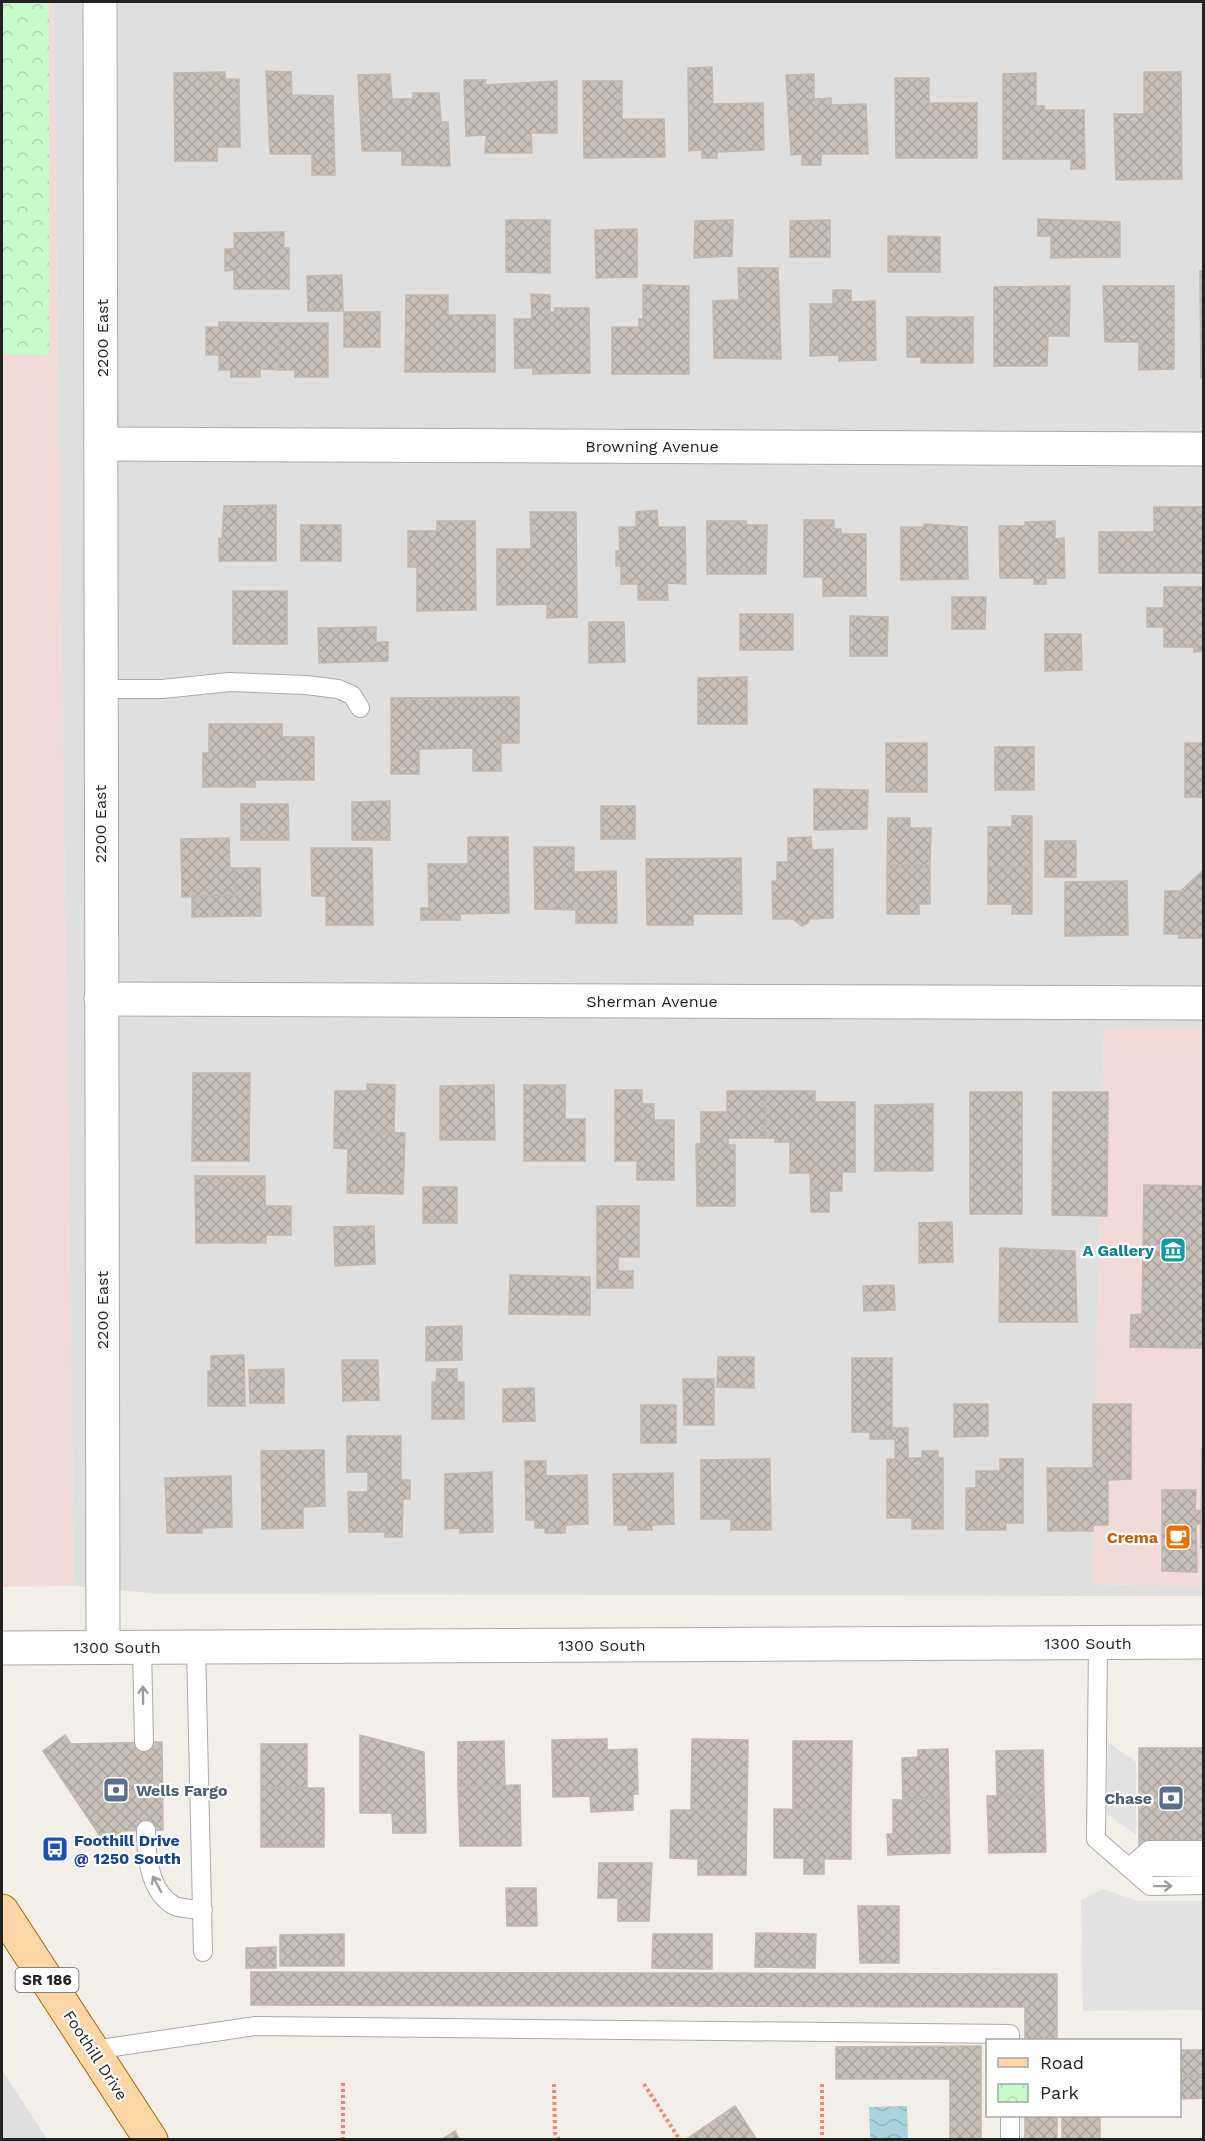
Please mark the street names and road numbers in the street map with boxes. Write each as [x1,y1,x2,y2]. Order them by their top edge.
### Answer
street label: 2200 East [93,298,112,377]
street label: Browning Avenue [585,437,719,456]
street label: 2200 East [91,784,110,863]
street label: Sherman Avenue [586,992,718,1011]
street label: 2200 East [93,1270,112,1349]
street label: 1300 South [1044,1634,1132,1653]
street label: 1300 South [558,1636,646,1655]
street label: 1300 South [73,1638,161,1657]
road number: SR 186 [15,1968,78,1992]
street label: Foothill Drive [59,2007,132,2104]

